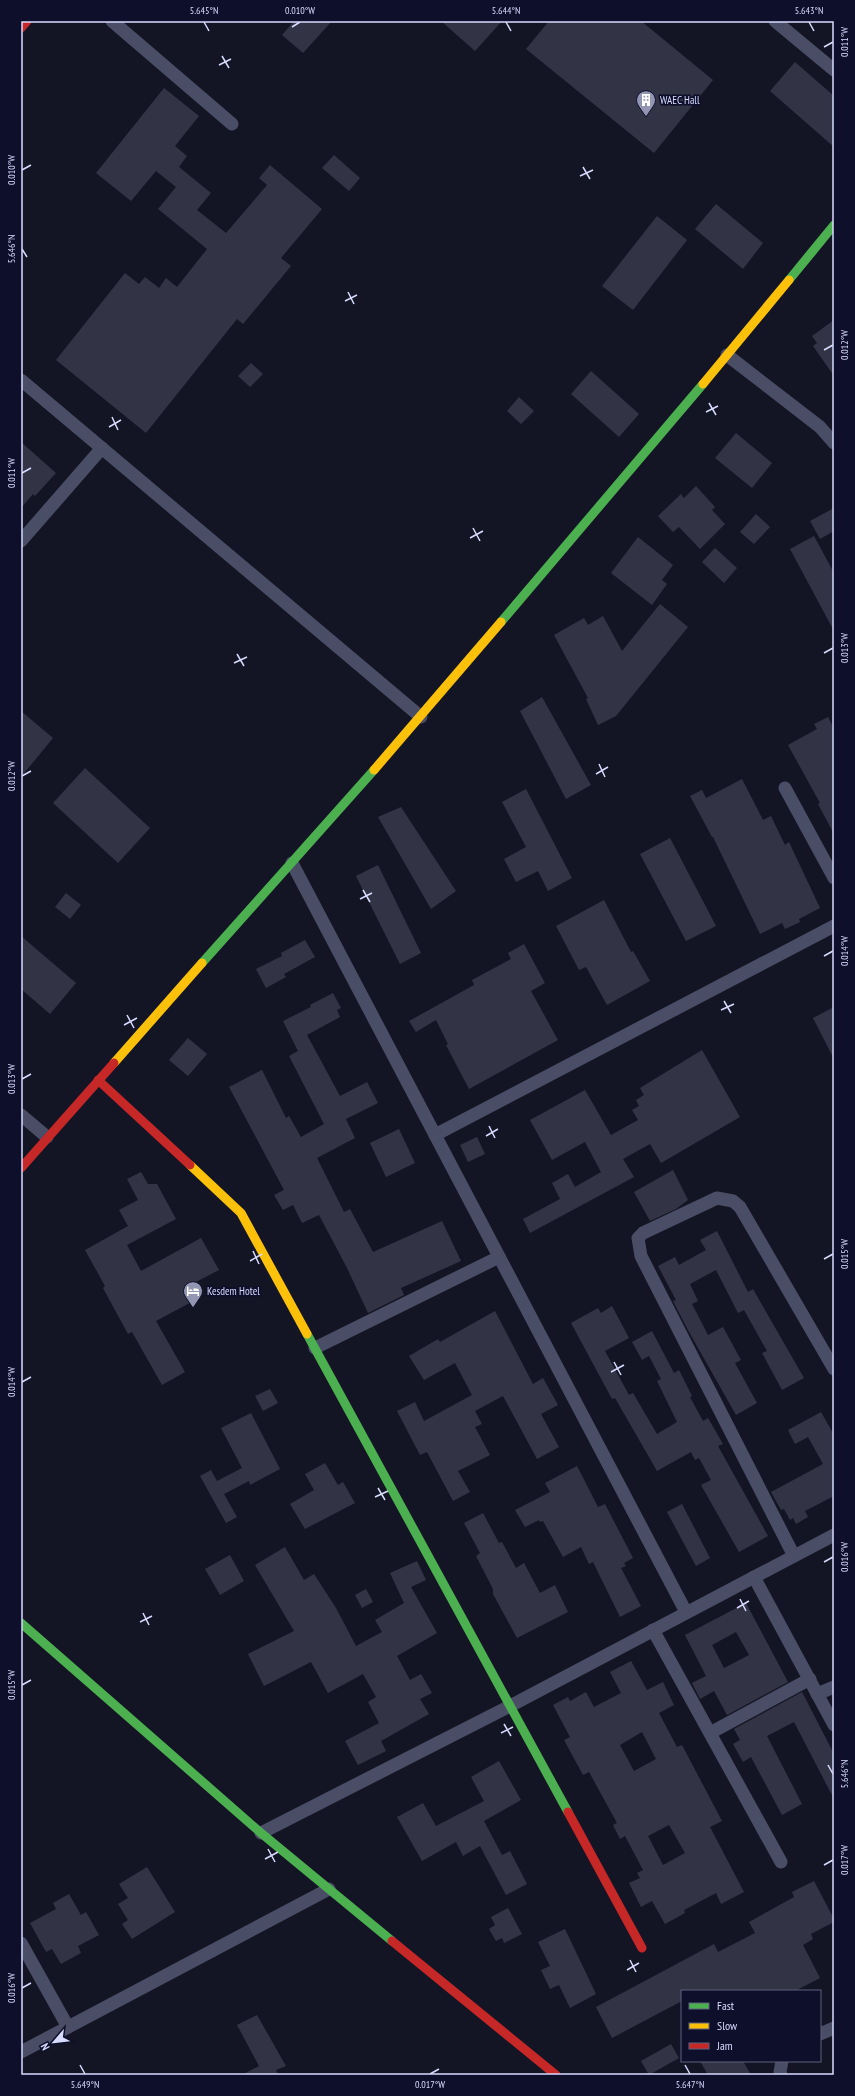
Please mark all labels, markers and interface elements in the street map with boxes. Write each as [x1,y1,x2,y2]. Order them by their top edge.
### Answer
text: 5.645°N [190,4,218,17]
text: 0.010°W [285,4,315,17]
text: 5.644°N [492,4,520,17]
text: 5.643°N [795,4,823,17]
text: 0.011°W [838,27,851,57]
building icon: WAEC Hall [635,89,657,117]
place label: WAEC Hall [660,93,700,107]
text: 0.010°W [5,155,18,185]
text: 5.646°N [5,235,18,263]
text: 0.012°W [838,330,851,360]
text: 0.011°W [5,458,18,488]
text: 0.013°W [838,633,851,663]
text: 0.012°W [5,761,18,791]
text: 0.014°W [838,936,851,966]
text: 0.013°W [5,1064,18,1094]
text: 0.015°W [838,1239,851,1269]
hotel icon: Kesdem Hotel [182,1280,204,1308]
place label: Kesdem Hotel [207,1284,260,1298]
text: 0.014°W [5,1367,18,1397]
text: 0.016°W [838,1542,851,1572]
text: 0.015°W [5,1670,18,1700]
text: 5.646°N [838,1760,851,1788]
text: 0.017°W [838,1845,851,1875]
text: 0.016°W [5,1973,18,2003]
legend [681,1990,821,2062]
text: Fast [717,1998,735,2013]
text: Slow [717,2018,738,2033]
north arrow [34,2022,74,2062]
text: Jam [716,2038,733,2053]
text: N [38,2041,53,2053]
text: 5.649°N [71,2078,99,2091]
text: 0.017°W [415,2078,445,2091]
text: 5.647°N [676,2078,704,2091]

